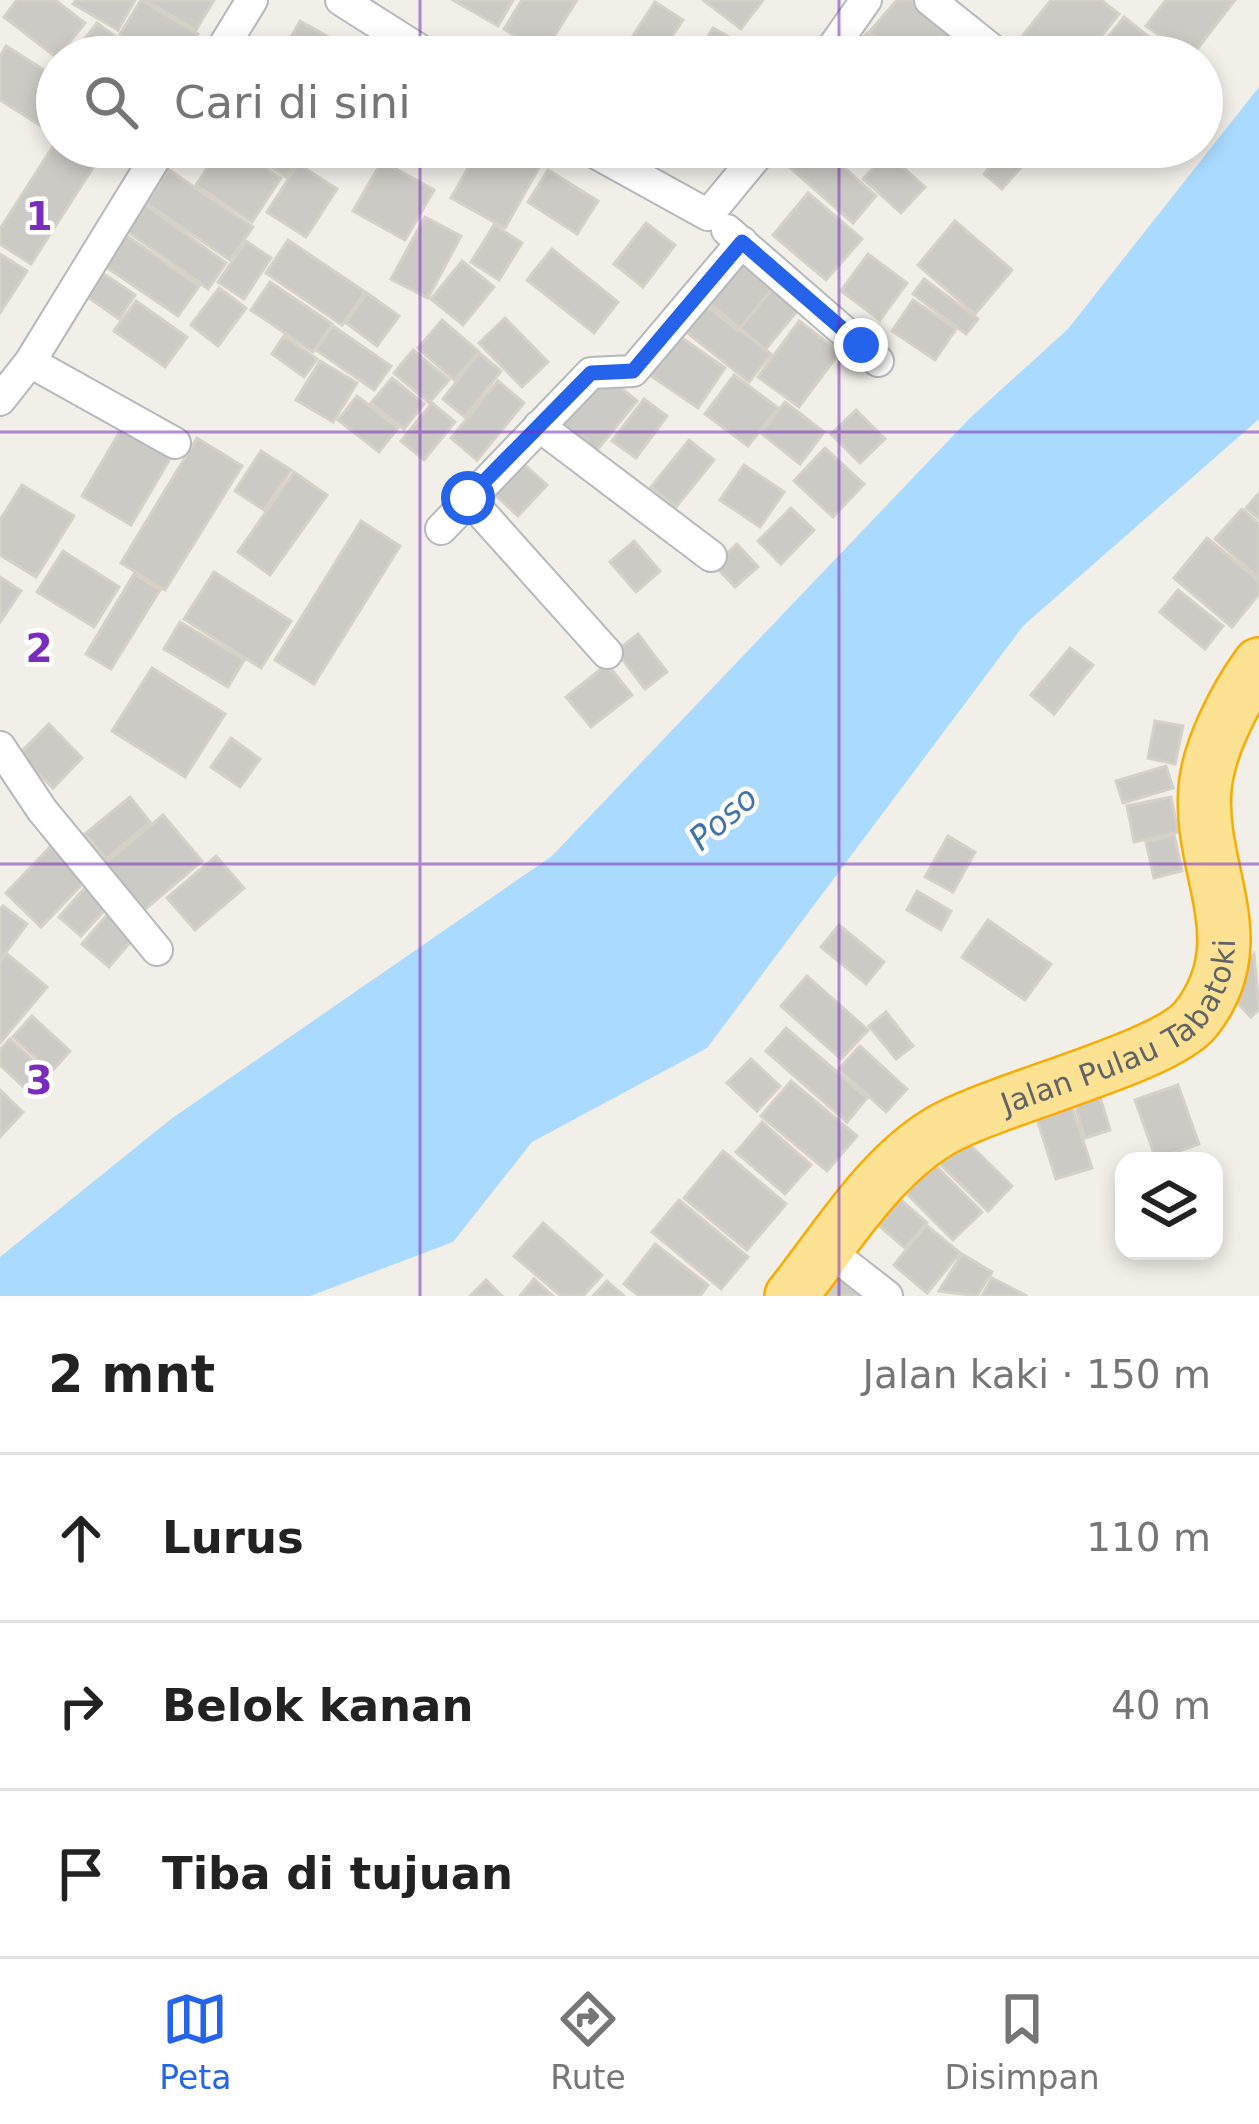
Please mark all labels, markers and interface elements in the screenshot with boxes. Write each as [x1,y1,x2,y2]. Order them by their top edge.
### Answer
search box [36,36,1223,168]
icon: search [78,69,144,135]
text: Cari di sini [174,76,411,129]
text: 1 [25,194,53,239]
route end [834,318,888,372]
route start [441,471,495,525]
text: 2 [25,626,53,671]
water label: Poso [681,778,765,858]
street label: Jalan Pulau Tabatoki [994,939,1241,1121]
text: 3 [25,1058,53,1103]
map controls [1115,1152,1223,1260]
button: layers [1115,1152,1223,1260]
text: 2 mnt [48,1345,215,1404]
text: Jalan kaki · 150 m [863,1352,1211,1397]
icon: ahead [48,1505,114,1571]
text: Lurus [162,1511,304,1564]
text: 110 m [1086,1515,1211,1560]
icon: right [48,1673,114,1739]
text: Belok kanan [162,1679,473,1732]
text: 40 m [1111,1683,1211,1728]
icon: arrive [48,1841,114,1907]
text: Tiba di tujuan [162,1847,513,1900]
tab: Peta [159,1986,232,2097]
tab: Rute [550,1986,626,2097]
tab: Disimpan [944,1986,1100,2097]

